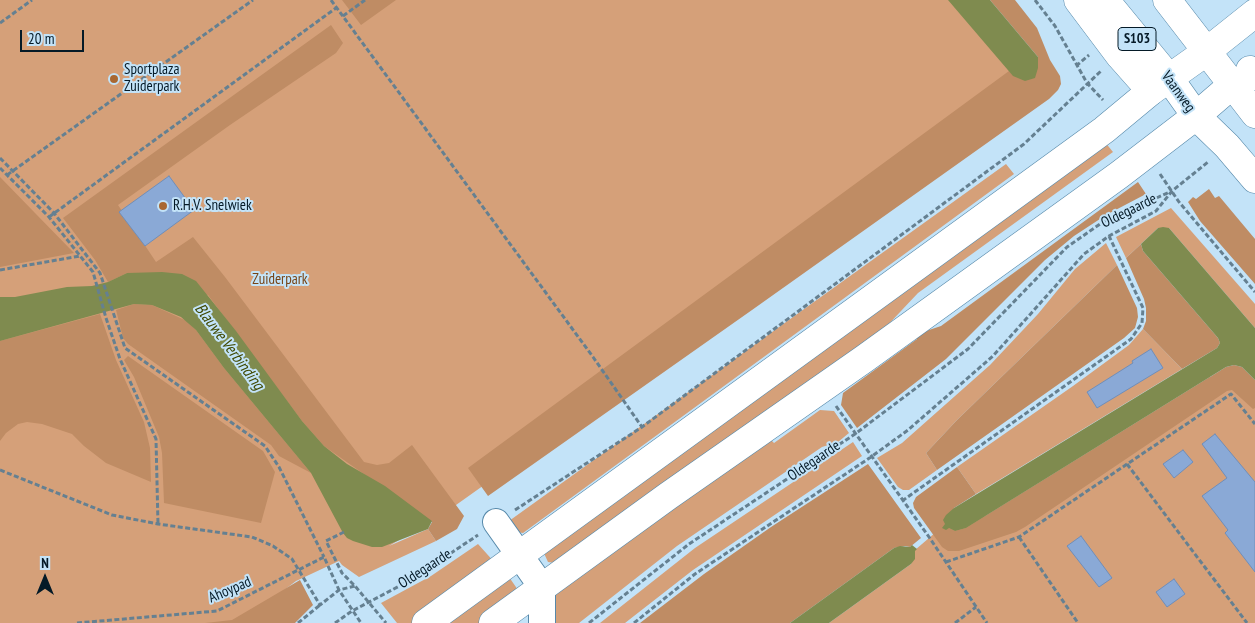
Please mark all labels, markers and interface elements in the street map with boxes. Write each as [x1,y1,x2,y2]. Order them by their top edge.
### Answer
scale bar [22,20,86,52]
road number: S103 [1118,28,1156,50]
text: 20 m [28,29,54,48]
place label: Sportplaza Zuiderpark [124,61,179,96]
street label: Vaanweg [1157,68,1199,116]
marker: Sportplaza Zuiderpark [108,73,120,85]
street label: Oldegaarde [1098,190,1160,232]
place label: R.H.V. Snelwiek [173,197,252,215]
marker: R.H.V. Snelwiek [157,200,169,212]
park label: Zuiderpark [252,271,308,289]
water label: Blauwe Verbinding [190,300,268,394]
street label: Oldegaarde [784,437,844,485]
street label: Oldegaarde [395,545,455,593]
north arrow [20,553,70,603]
text: N [41,554,49,572]
street label: Ahoypad [206,573,254,607]

